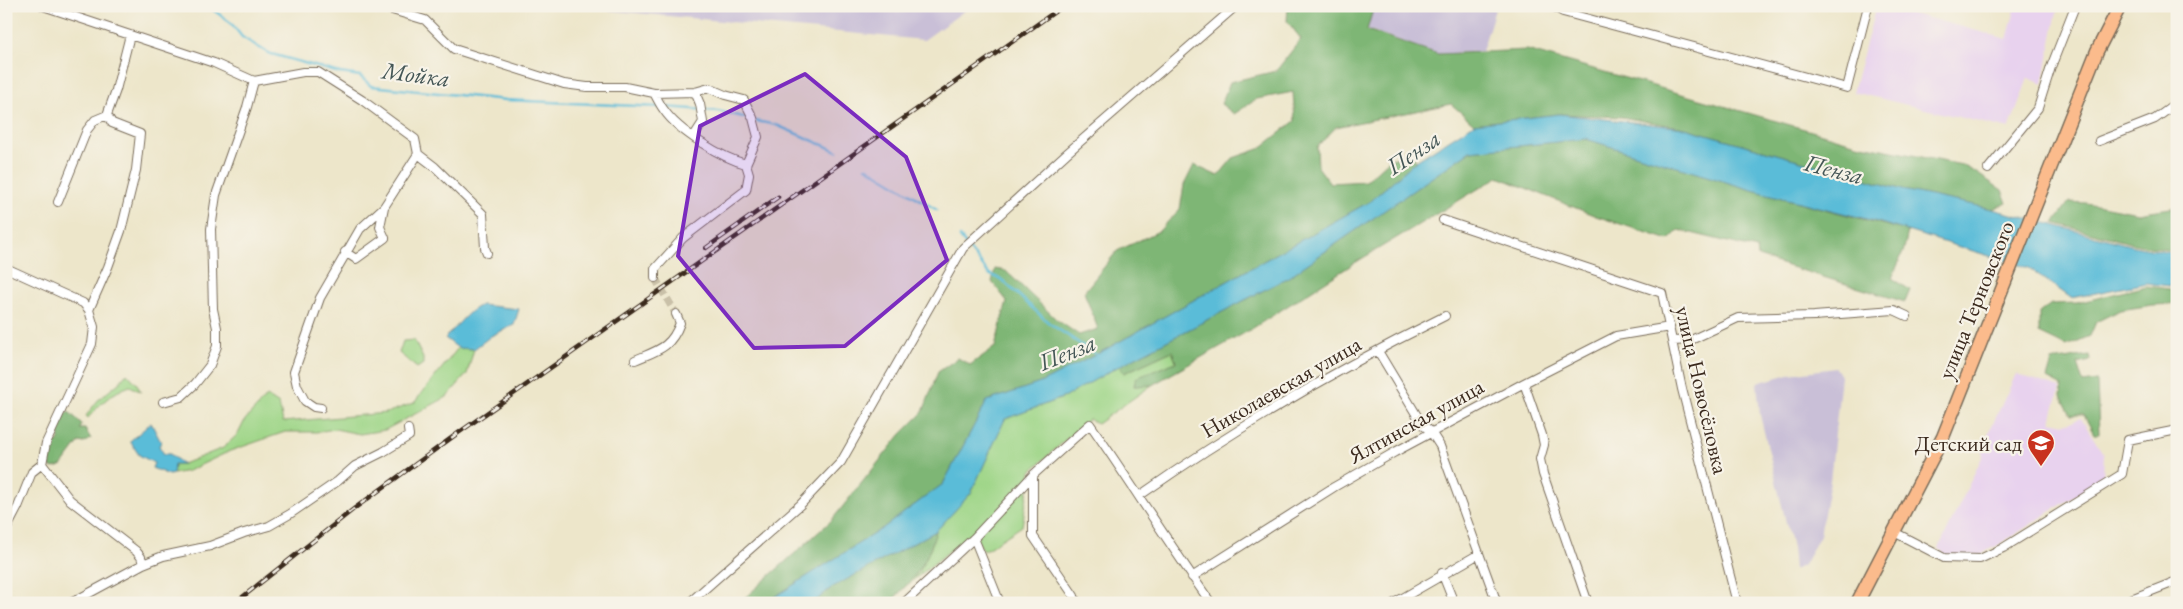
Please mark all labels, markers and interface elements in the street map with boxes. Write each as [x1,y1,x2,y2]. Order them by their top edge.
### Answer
water label: Мойка [378,54,452,94]
water label: Пенза [1379,123,1446,182]
water label: Пенза [1800,147,1867,191]
street label: улица Терновского [1931,217,2021,383]
street label: улица Новосёловка [1669,303,1735,477]
water label: Пенза [1033,327,1100,378]
street label: Николаевская улица [1196,329,1367,445]
street label: Ялтинская улица [1342,372,1489,471]
school or university icon: Детский сад [2026,428,2056,467]
place label: Детский сад [1915,429,2022,458]

